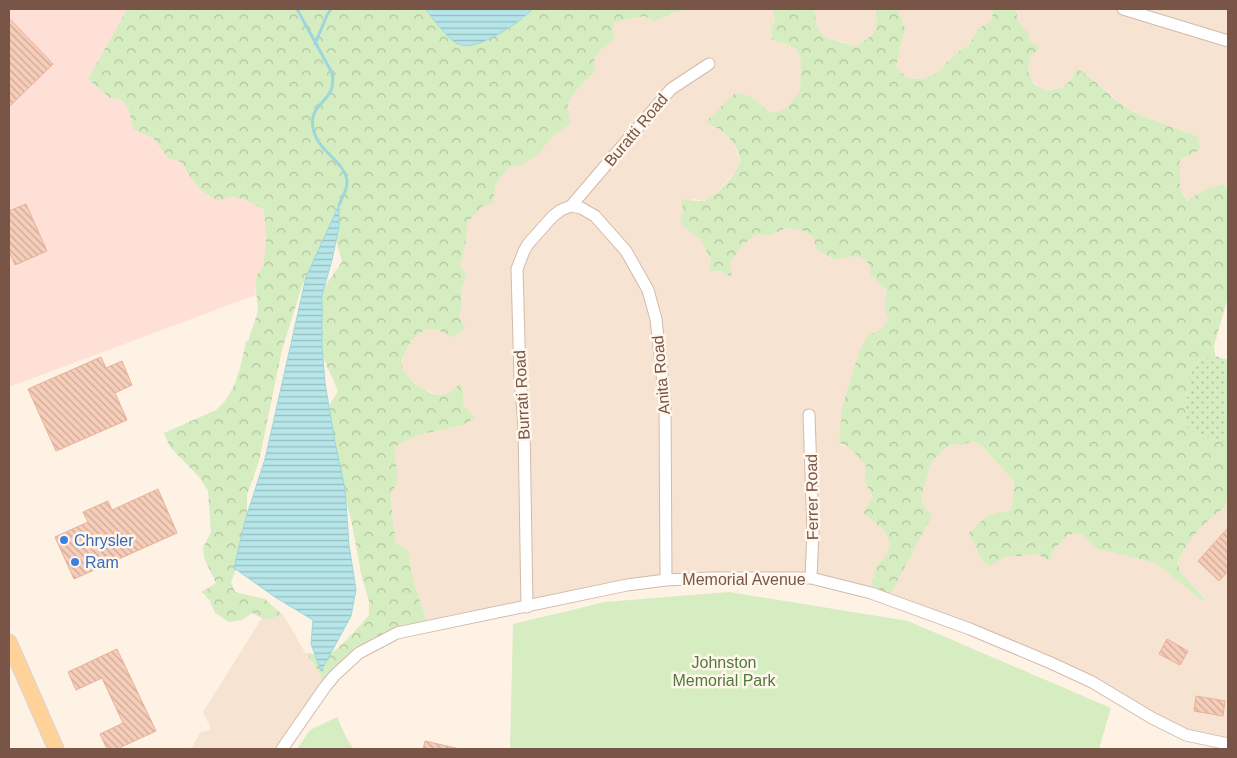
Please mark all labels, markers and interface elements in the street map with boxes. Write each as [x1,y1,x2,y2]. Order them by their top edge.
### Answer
street label: Buratti Road [601,90,671,170]
street label: Anita Road [649,335,673,415]
street label: Burrati Road [511,350,533,440]
street label: Ferrer Road [803,454,821,540]
place label: Chrysler [74,532,134,549]
marker: Chrysler [58,534,70,546]
place label: Ram [85,554,119,571]
marker: Ram [69,556,81,568]
street label: Memorial Avenue [682,571,806,588]
park label: Johnston Memorial Park [672,654,777,689]

